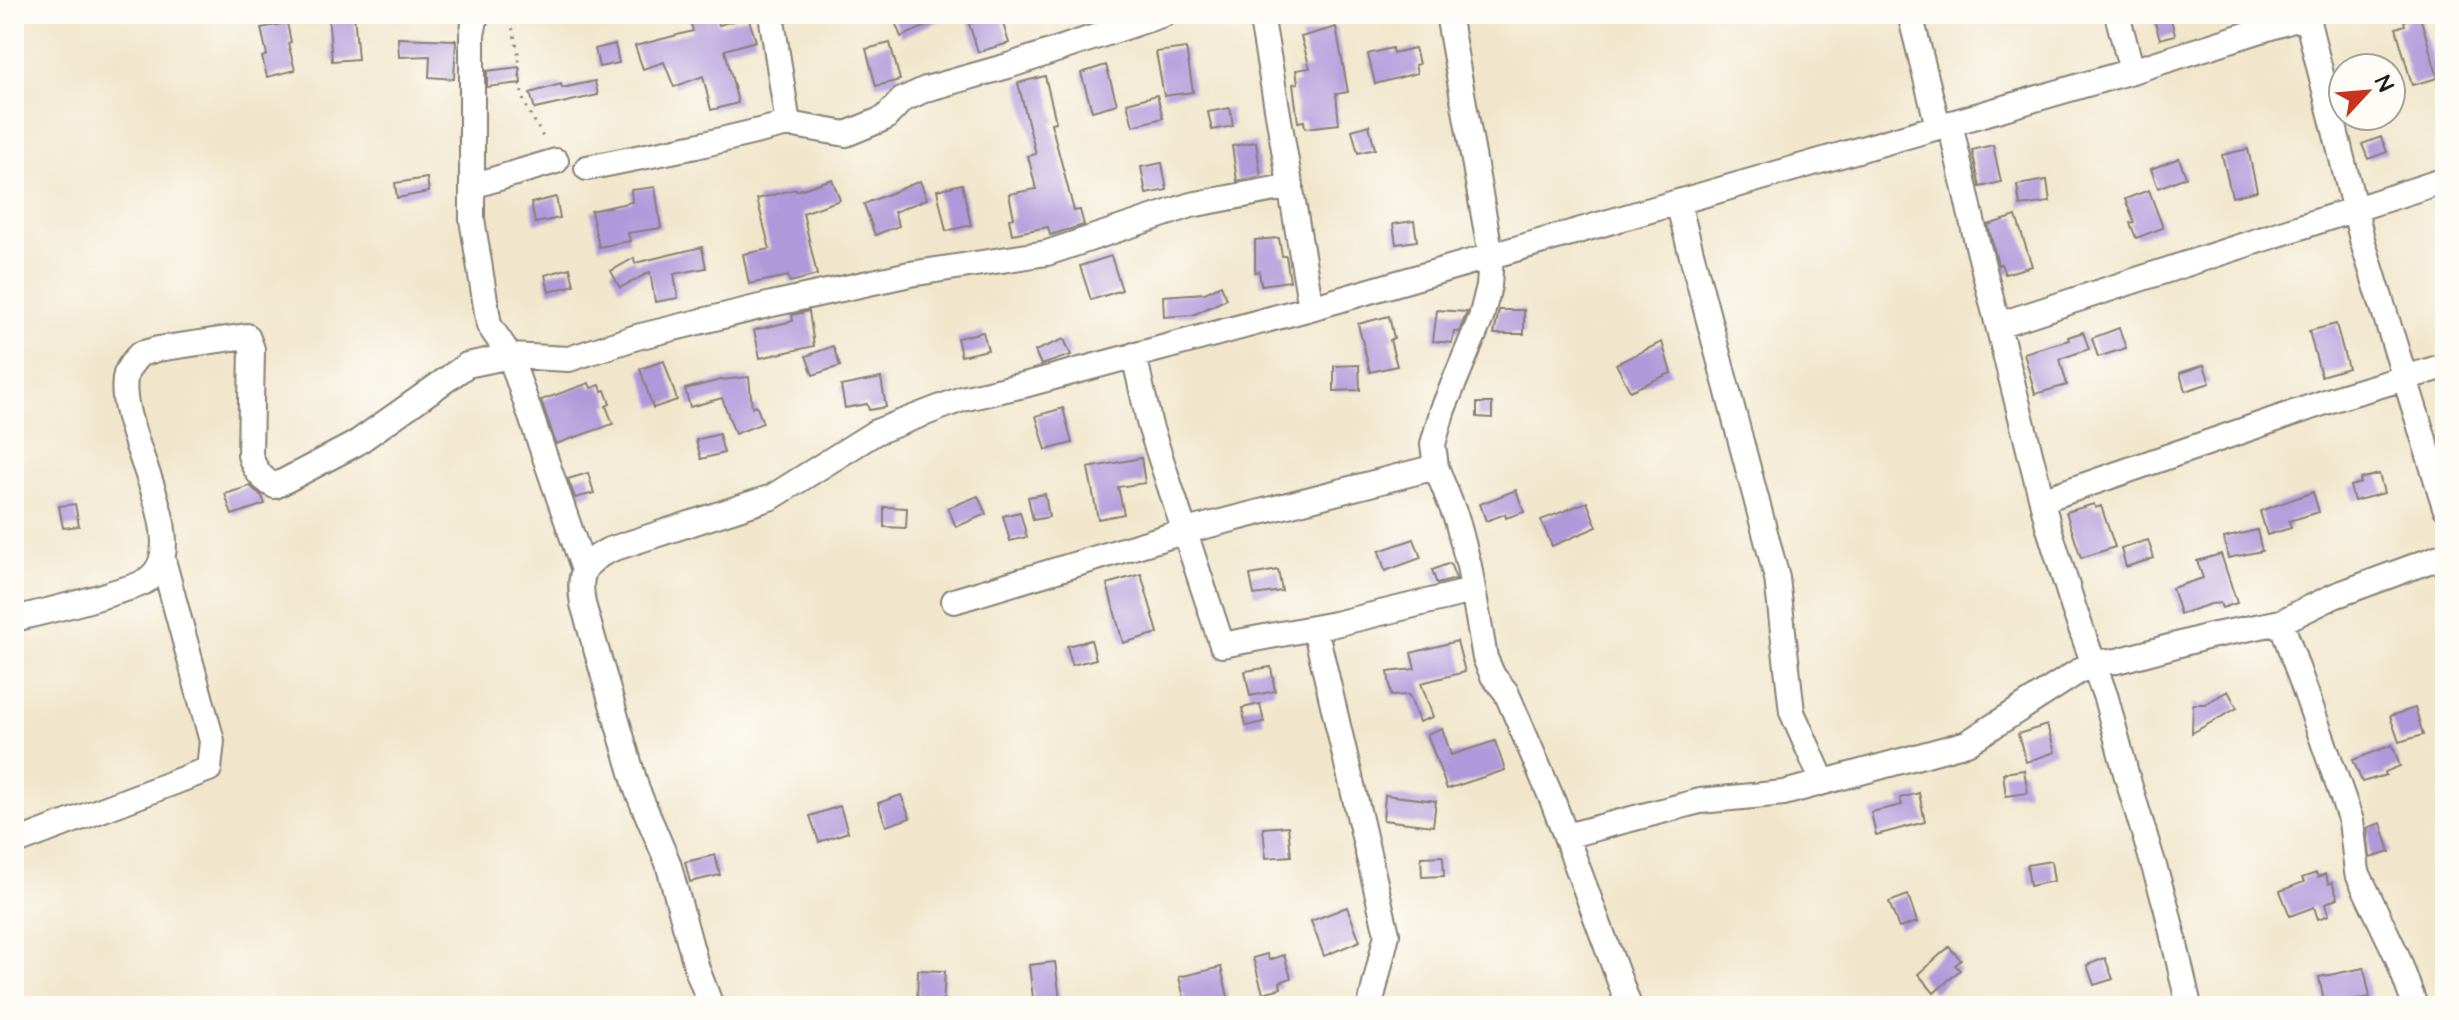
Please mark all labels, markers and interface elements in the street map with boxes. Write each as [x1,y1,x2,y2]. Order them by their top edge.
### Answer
north arrow [2327,52,2407,132]
text: N [2367,71,2401,97]

